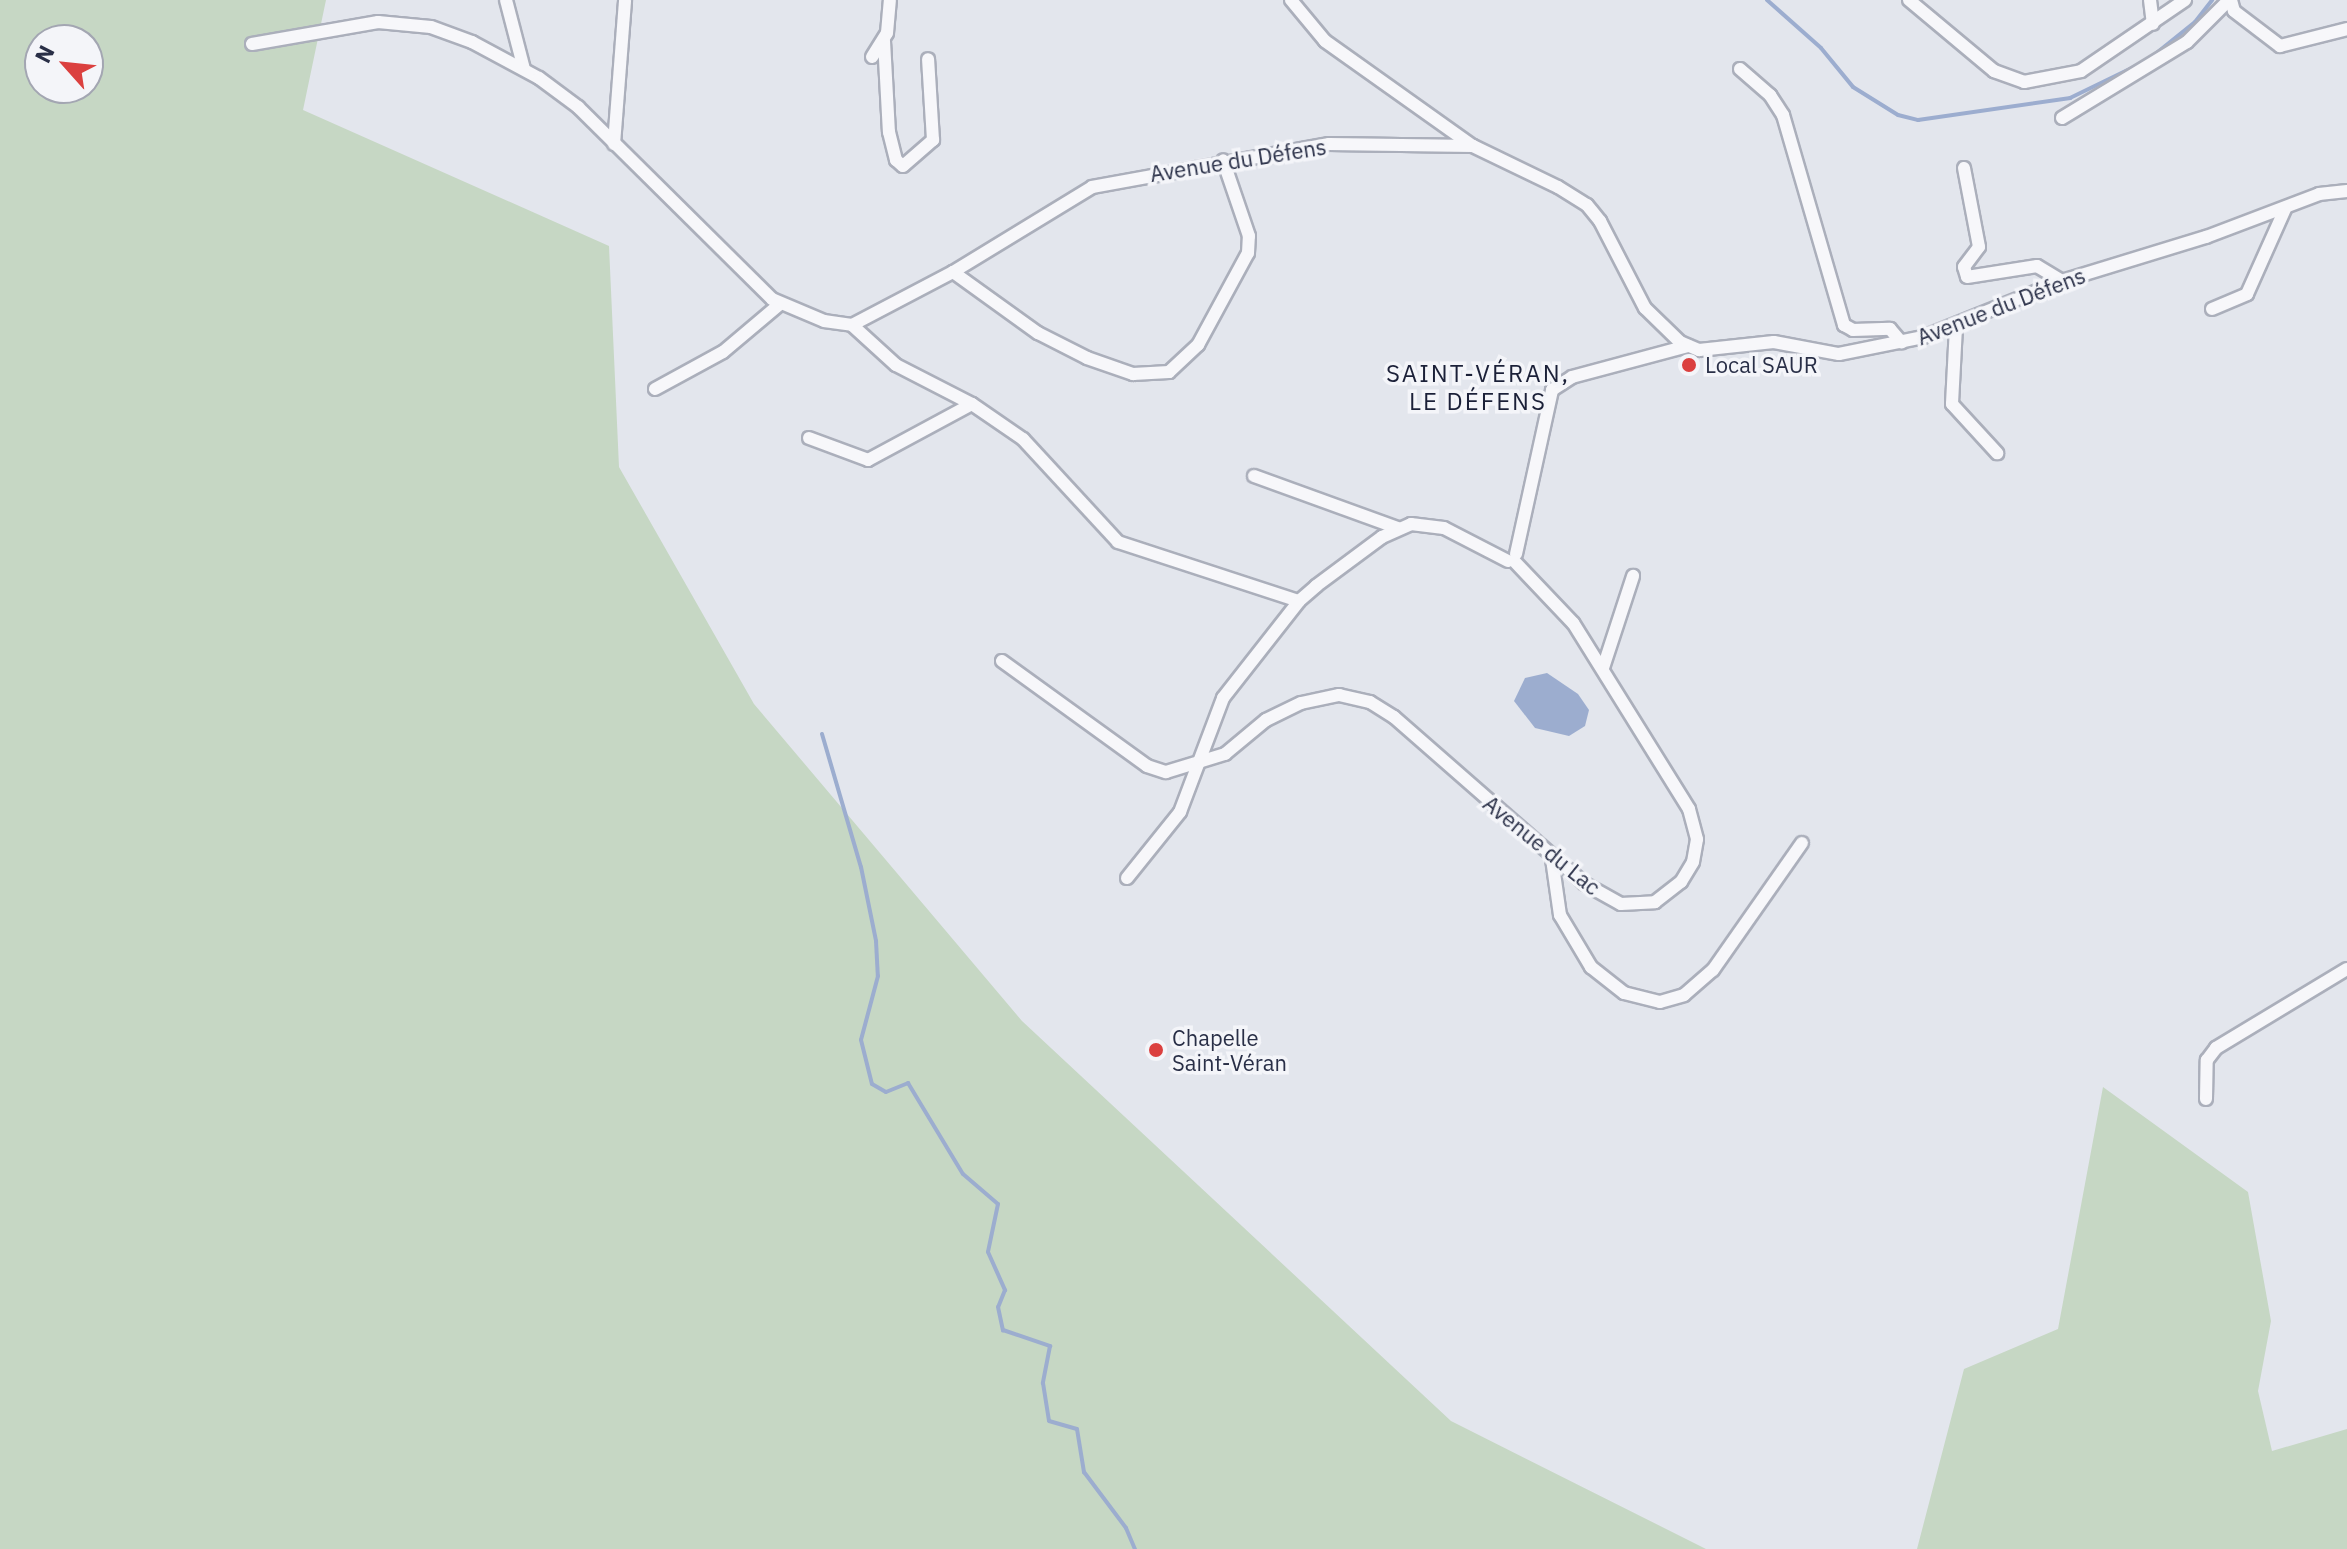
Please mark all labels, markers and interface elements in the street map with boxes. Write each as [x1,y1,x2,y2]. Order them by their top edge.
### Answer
north arrow [24,24,104,104]
text: N [27,40,60,67]
street label: Avenue du Défens [1148,133,1328,187]
street label: Avenue du Défens [1913,262,2089,350]
place label: Local SAUR [1705,352,1818,378]
marker: Local SAUR [1680,356,1698,374]
district label: SAINT-VÉRAN, LE DÉFENS [1386,360,1570,416]
street label: Avenue du Lac [1478,790,1606,900]
place label: Chapelle Saint-Véran [1172,1024,1287,1076]
marker: Chapelle Saint-Véran [1147,1041,1165,1059]

